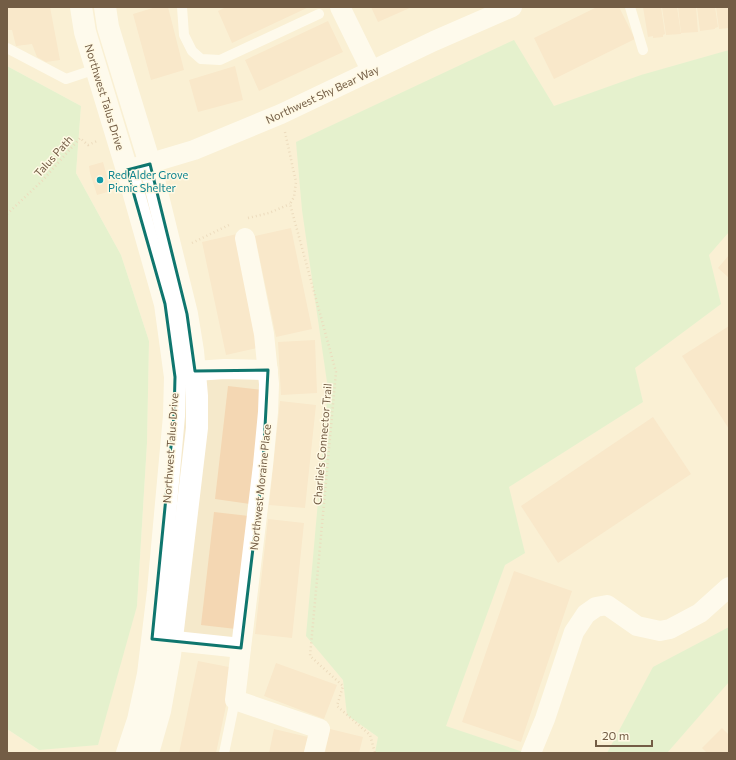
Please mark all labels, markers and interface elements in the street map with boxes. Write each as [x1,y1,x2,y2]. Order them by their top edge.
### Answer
street label: Northwest Talus Drive [83,42,127,152]
street label: Northwest Shy Bear Way [263,62,381,126]
street label: Talus Path [31,133,75,179]
place label: Red Alder Grove Picnic Shelter [108,168,188,194]
marker: Red Alder Grove Picnic Shelter [95,175,105,185]
street label: Charlie's Connector Trail [310,383,334,505]
street label: Northwest Talus Drive [160,392,180,504]
street label: Northwest Moraine Place [247,423,273,551]
scale bar [596,722,652,748]
text: 20 m [602,728,629,742]

